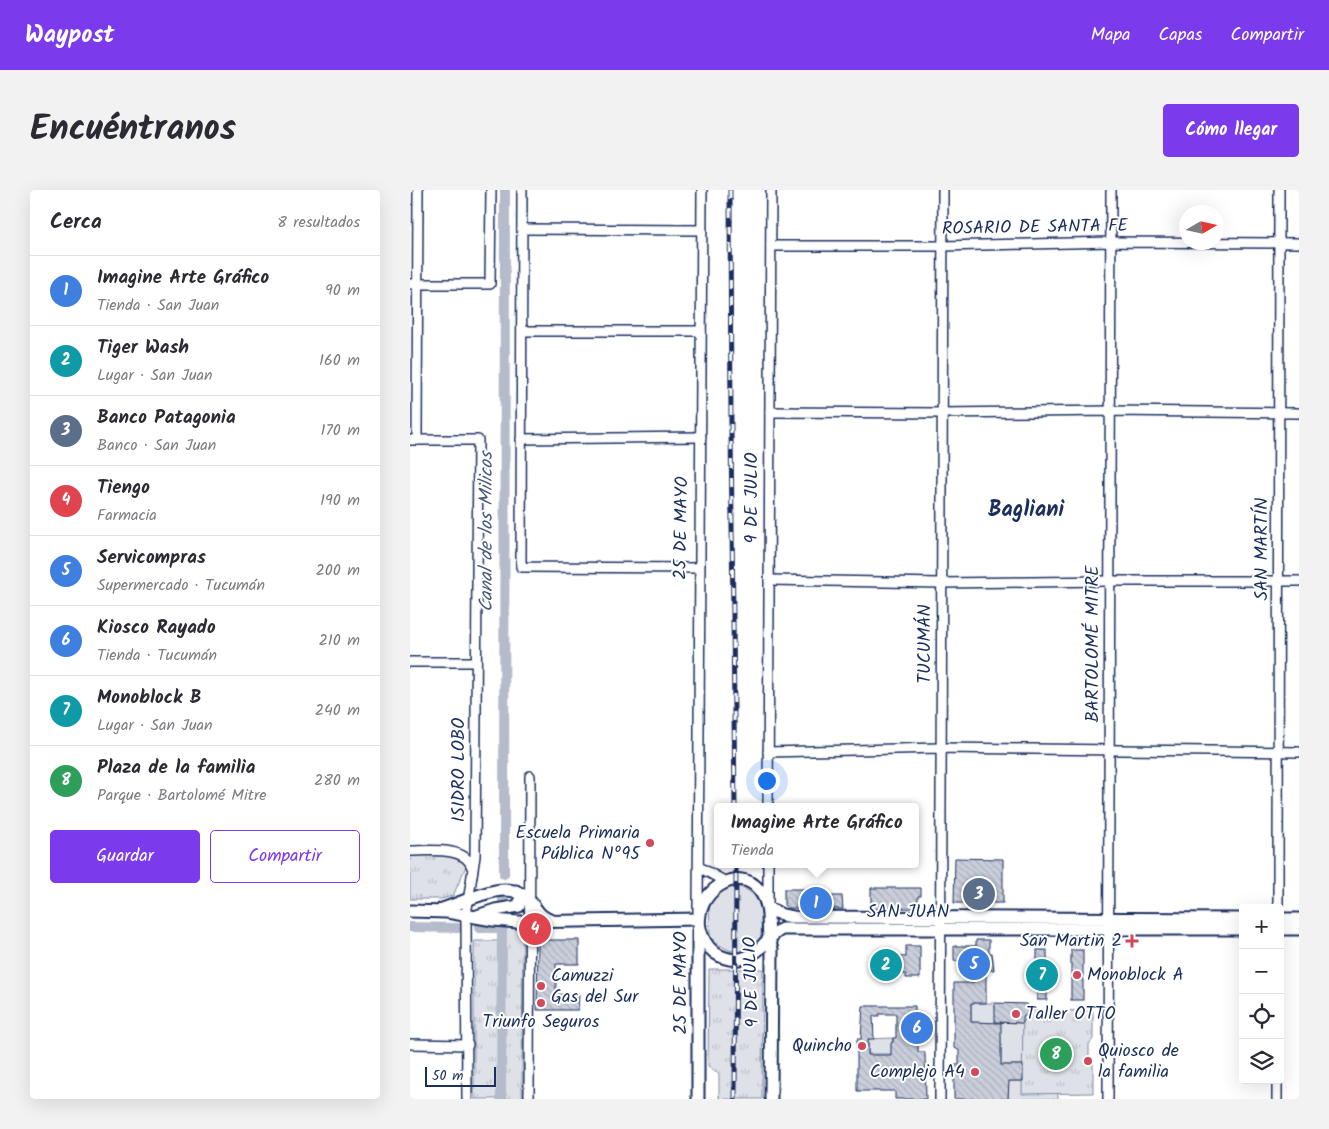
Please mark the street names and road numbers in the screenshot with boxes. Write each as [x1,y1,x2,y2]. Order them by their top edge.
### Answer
street label: ROSARIO DE SANTA FE [942,212,1129,244]
street label: 9 DE JULIO [738,453,767,544]
street label: 25 DE MAYO [667,476,697,580]
street label: SAN MARTÍN [1248,498,1277,600]
street label: BARTOLOMÉ MITRE [1079,565,1108,722]
street label: TUCUMÁN [911,604,940,684]
street label: ISIDRO LOBO [445,718,474,822]
street label: SAN JUAN [867,898,949,927]
street label: 25 DE MAYO [667,931,696,1035]
street label: 9 DE JULIO [736,936,768,1028]

